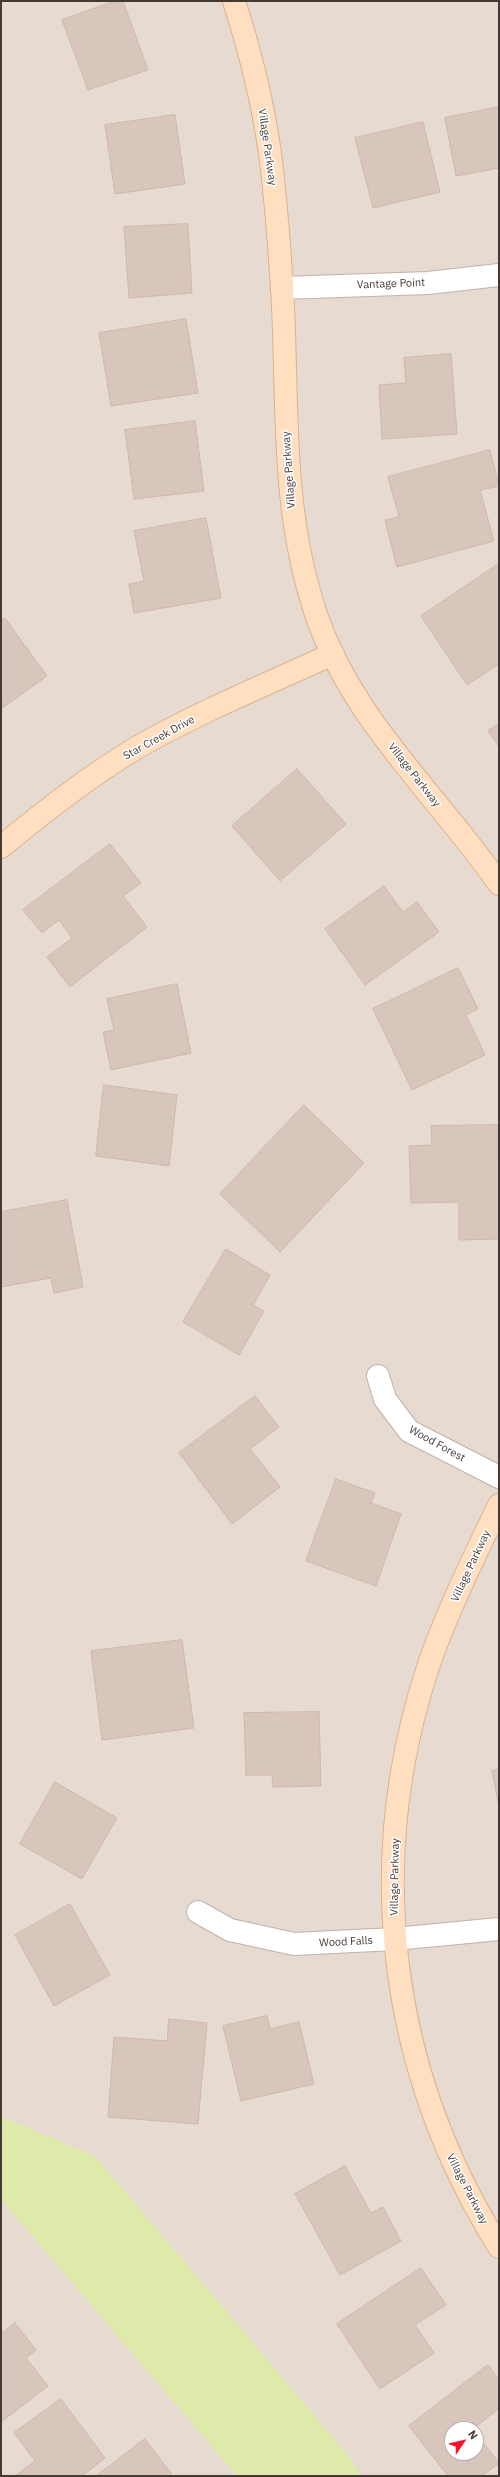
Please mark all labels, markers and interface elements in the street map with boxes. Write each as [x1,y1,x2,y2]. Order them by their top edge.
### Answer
street label: Village Parkway [255,108,279,186]
street label: Vantage Point [357,276,425,292]
street label: Village Parkway [280,431,298,509]
street label: Star Creek Drive [121,713,197,763]
street label: Village Parkway [385,740,443,810]
street label: Wood Forest [407,1423,467,1465]
street label: Village Parkway [449,1528,493,1604]
street label: Village Parkway [388,1838,402,1916]
street label: Wood Falls [319,1934,373,1950]
street label: Village Parkway [444,2151,490,2227]
north arrow [444,2421,484,2461]
text: N [465,2427,481,2442]

